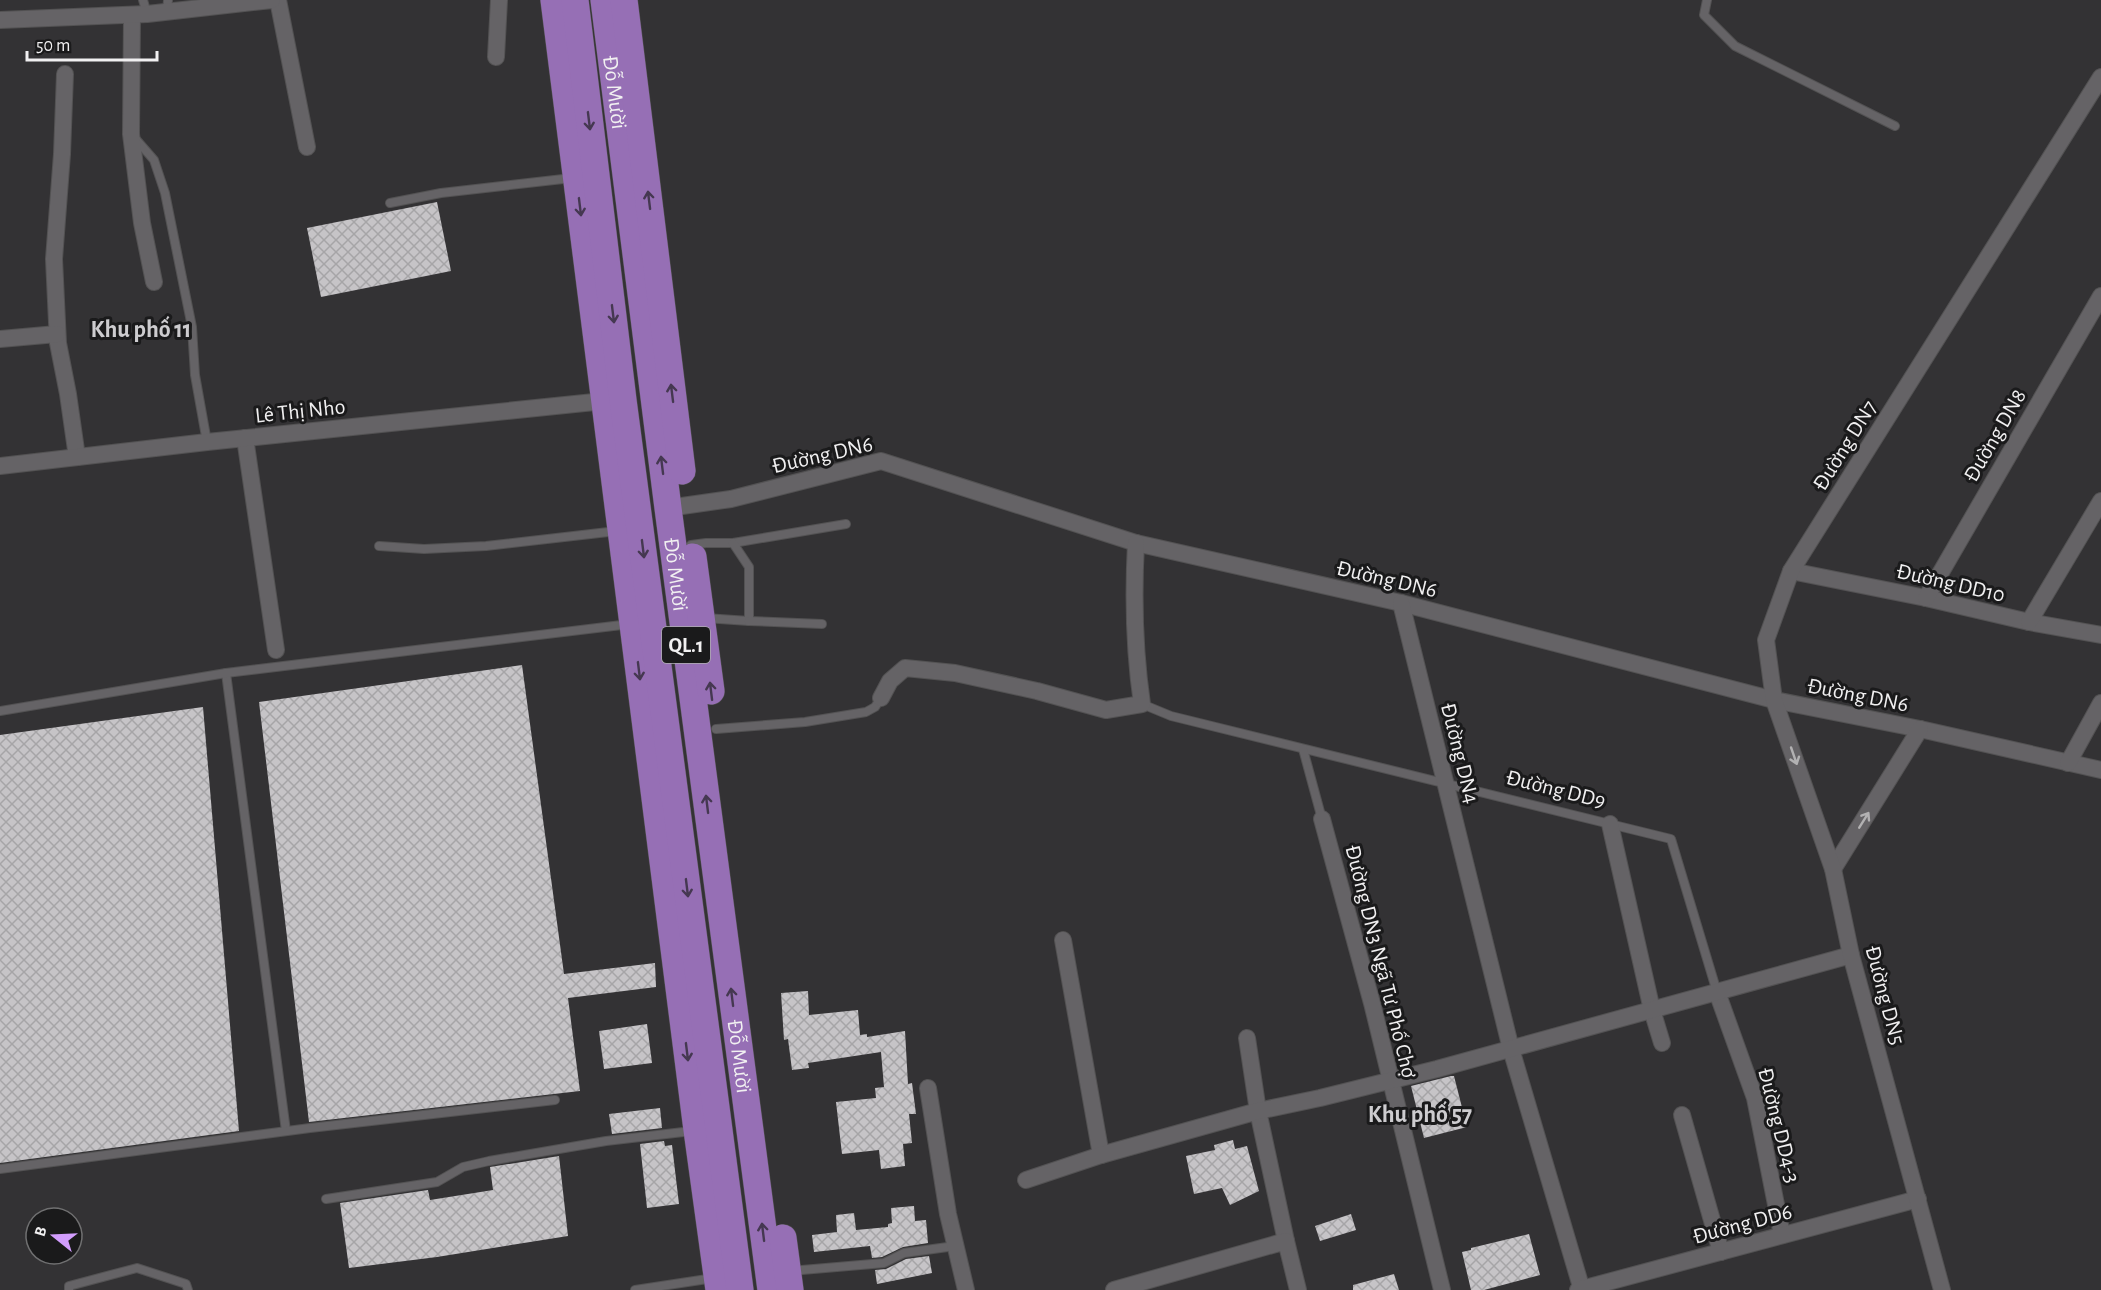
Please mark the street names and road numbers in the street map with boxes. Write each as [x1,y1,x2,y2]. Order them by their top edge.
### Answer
street label: Đỗ Mười [599,54,630,130]
street label: Đường DN8 [1960,386,2030,485]
street label: Lê Thị Nho [254,395,346,427]
street label: Đường DN7 [1809,397,1881,494]
street label: Đường DN6 [770,433,875,477]
street label: Đỗ Mười [660,536,691,613]
street label: Đường DN6 [1334,557,1439,601]
street label: Đường DD10 [1894,560,2007,606]
road number: QL.1 [662,627,710,663]
street label: Đường DN6 [1805,674,1910,716]
street label: Đường DN4 [1437,701,1483,806]
street label: Đường DD9 [1504,766,1608,812]
street label: Đường DN3 Ngã Tư Phố Chợ [1341,843,1421,1080]
street label: Đường DN5 [1861,943,1909,1047]
street label: Đỗ Mười [723,1018,755,1095]
street label: Đường DD4-3 [1754,1065,1804,1185]
street label: Đường DD6 [1690,1200,1794,1248]

